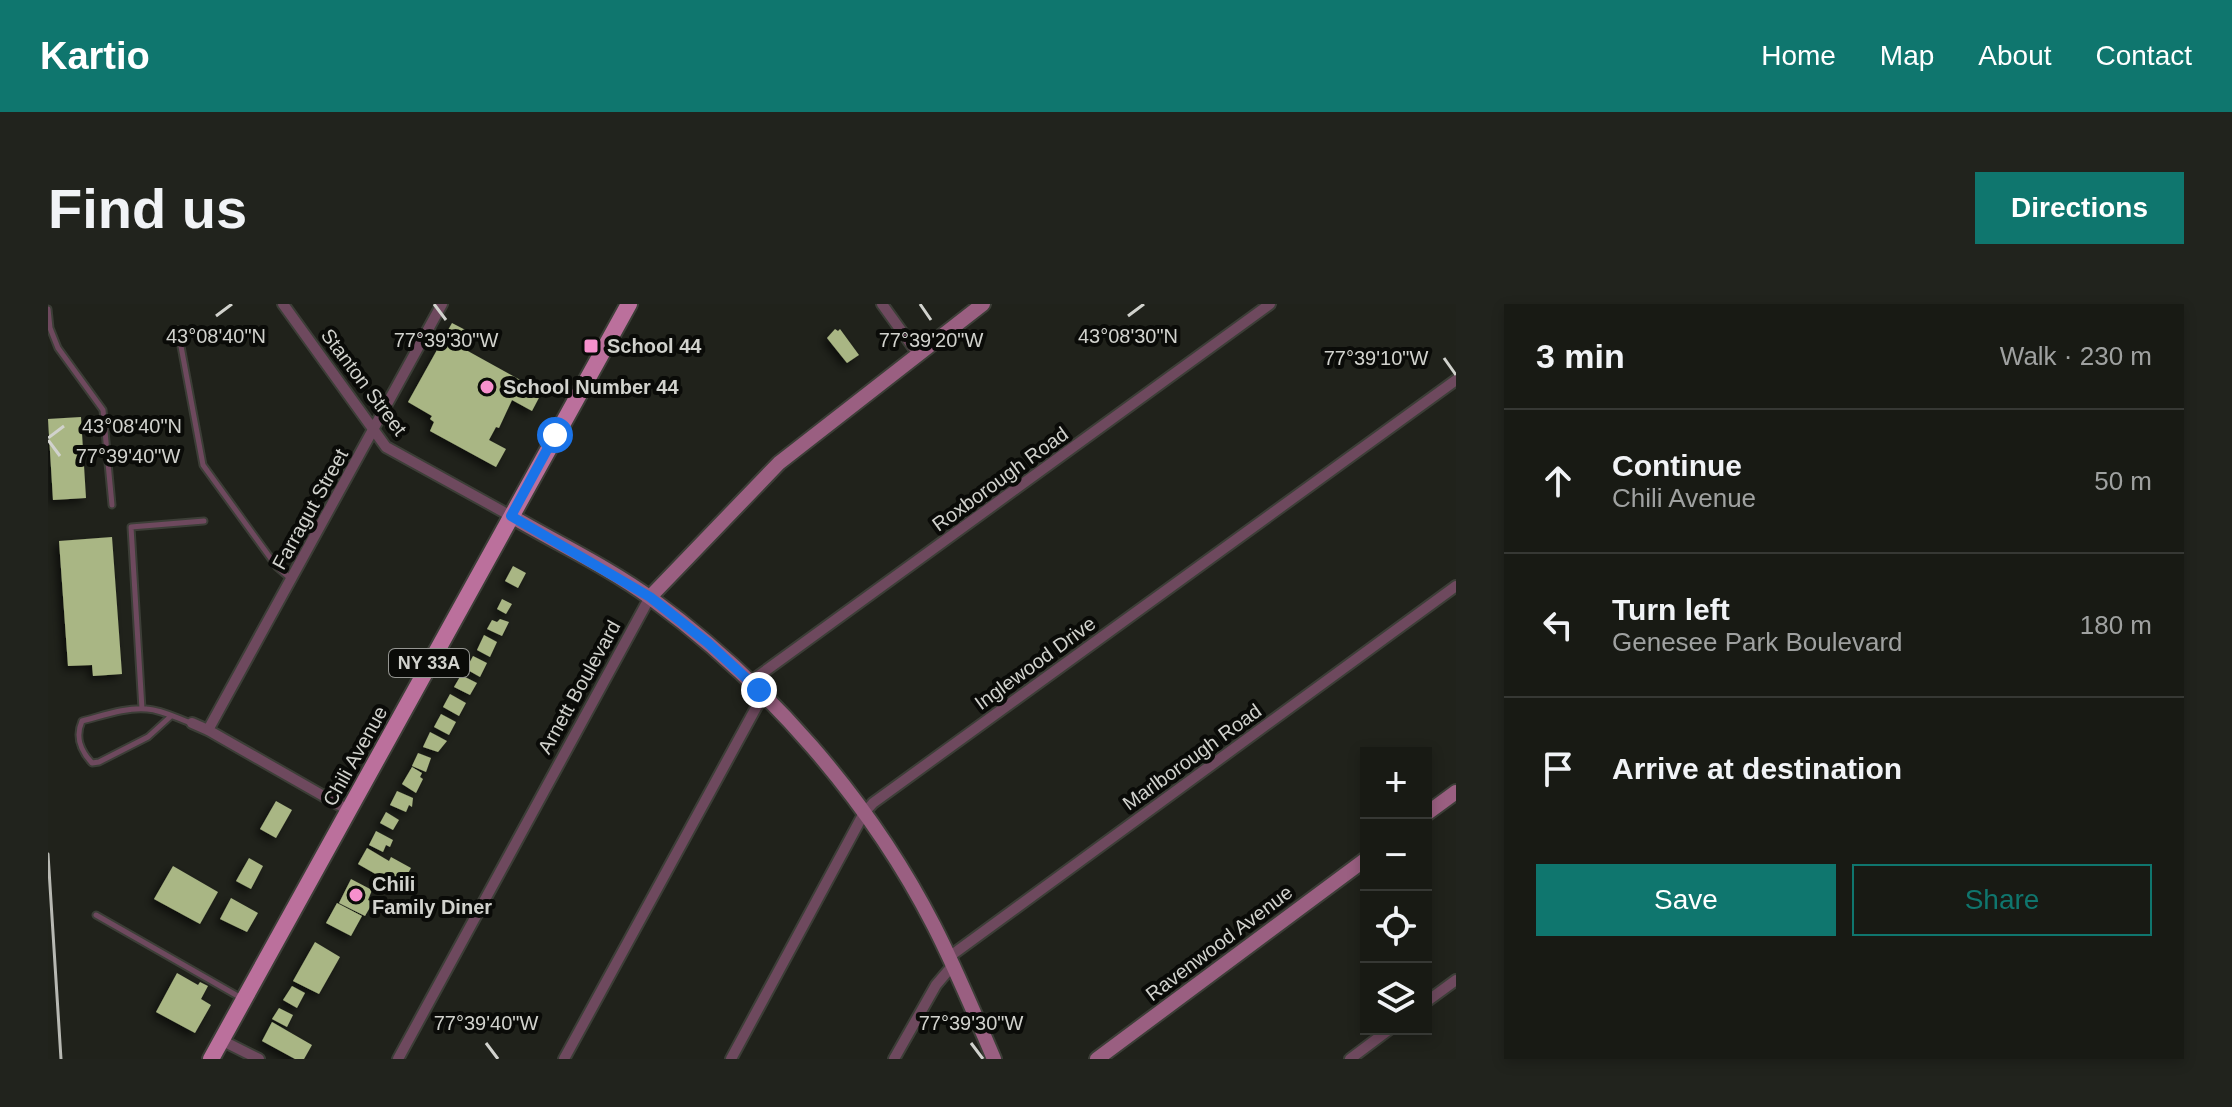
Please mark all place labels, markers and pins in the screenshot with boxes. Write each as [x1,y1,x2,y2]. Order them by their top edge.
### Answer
place label: School 44 [607,335,702,357]
marker: School 44 [582,337,600,355]
place label: School Number 44 [503,376,679,398]
marker: School Number 44 [478,378,496,396]
place label: Chili Family Diner [372,873,492,918]
marker: Chili Family Diner [347,886,365,904]

